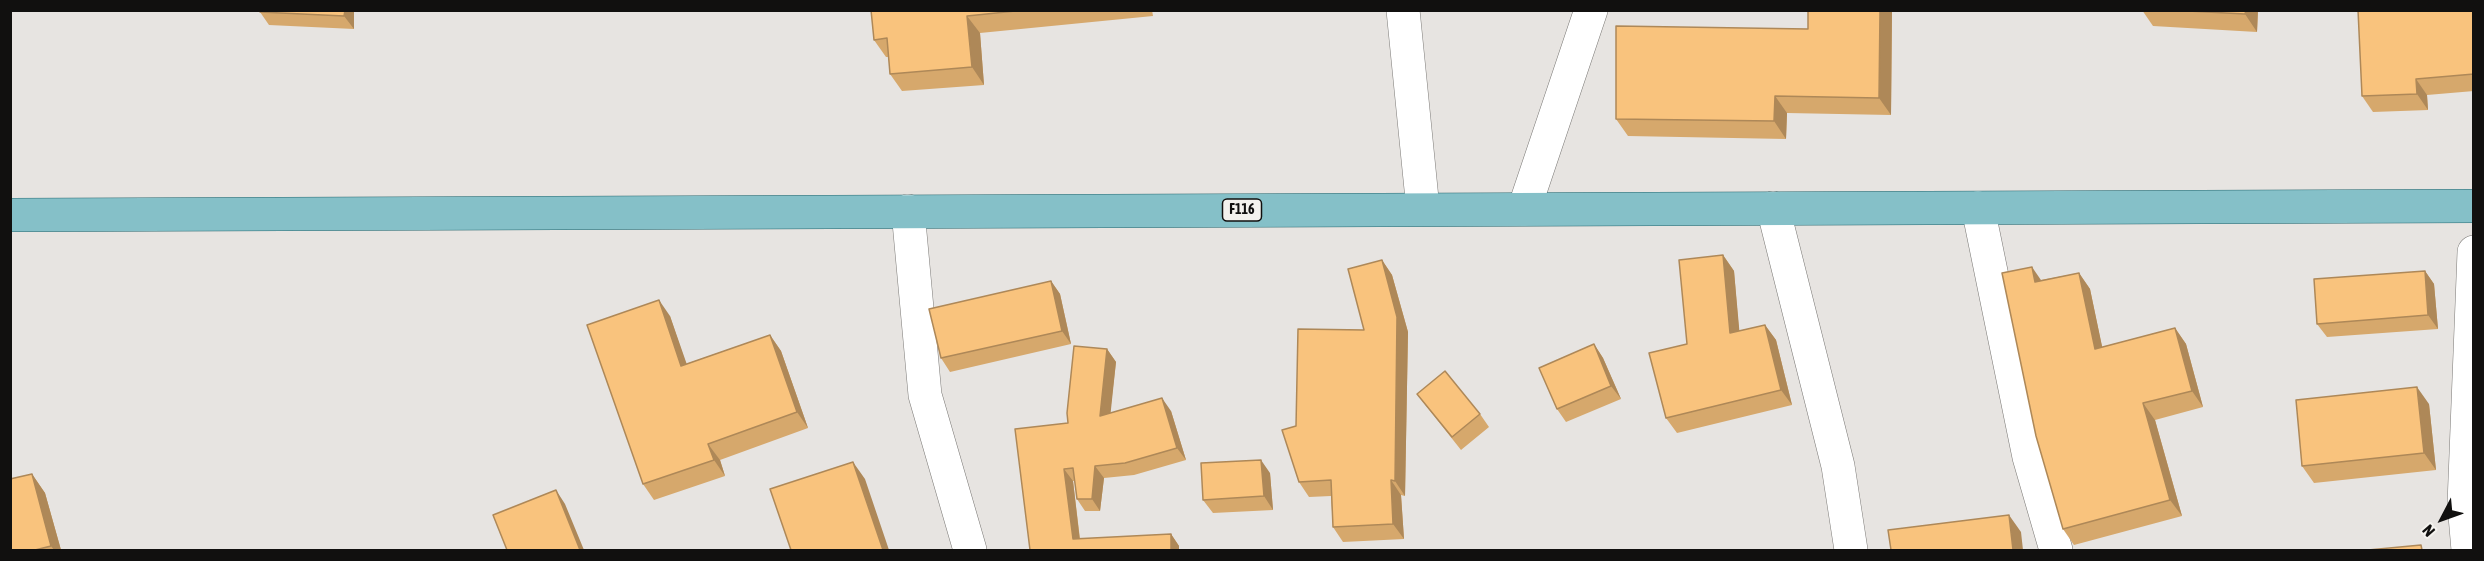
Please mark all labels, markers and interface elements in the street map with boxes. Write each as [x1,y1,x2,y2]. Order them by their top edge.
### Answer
road number: F116 [1222,199,1262,221]
north arrow [2412,489,2472,549]
text: N [2419,521,2438,540]

